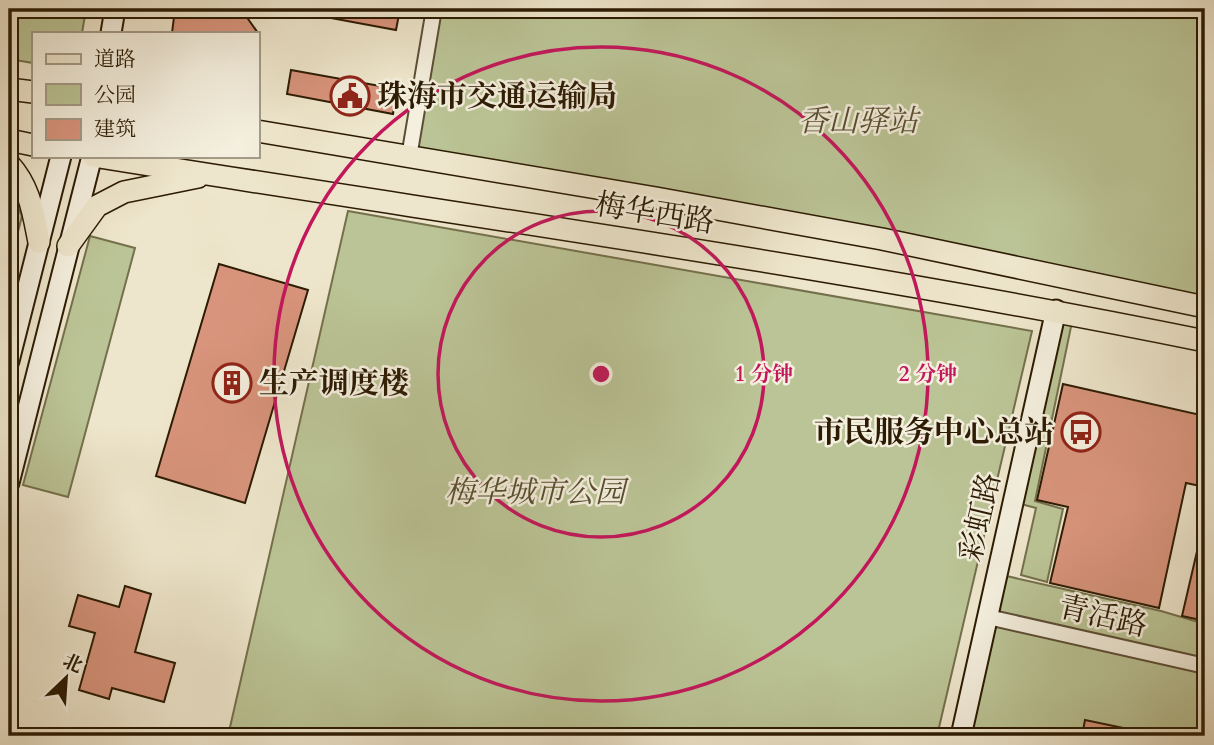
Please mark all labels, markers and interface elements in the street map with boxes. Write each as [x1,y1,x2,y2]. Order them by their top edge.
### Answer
legend [32,32,259,158]
text: 道路 [94,45,136,74]
public building icon: 珠海市交通运输局 [329,75,371,117]
place label: 珠海市交通运输局 [377,76,617,117]
text: 公园 [94,81,136,110]
park label: 香山驿站 [798,101,921,142]
text: 建筑 [94,115,136,144]
street label: 梅华西路 [592,184,717,243]
text: 1 分钟 [735,360,793,389]
text: 2 分钟 [899,360,957,389]
building icon: 生产调度楼 [211,362,253,404]
centre of rings [589,362,613,386]
place label: 生产调度楼 [259,363,409,404]
bus stop icon: 市民服务中心总站 [1060,411,1102,453]
place label: 市民服务中心总站 [814,412,1054,453]
street label: 彩虹路 [950,469,1011,566]
park label: 梅华城市公园 [445,472,629,513]
street label: 青活路 [1054,586,1151,647]
north arrow [32,644,102,714]
text: 北 [59,648,87,679]

